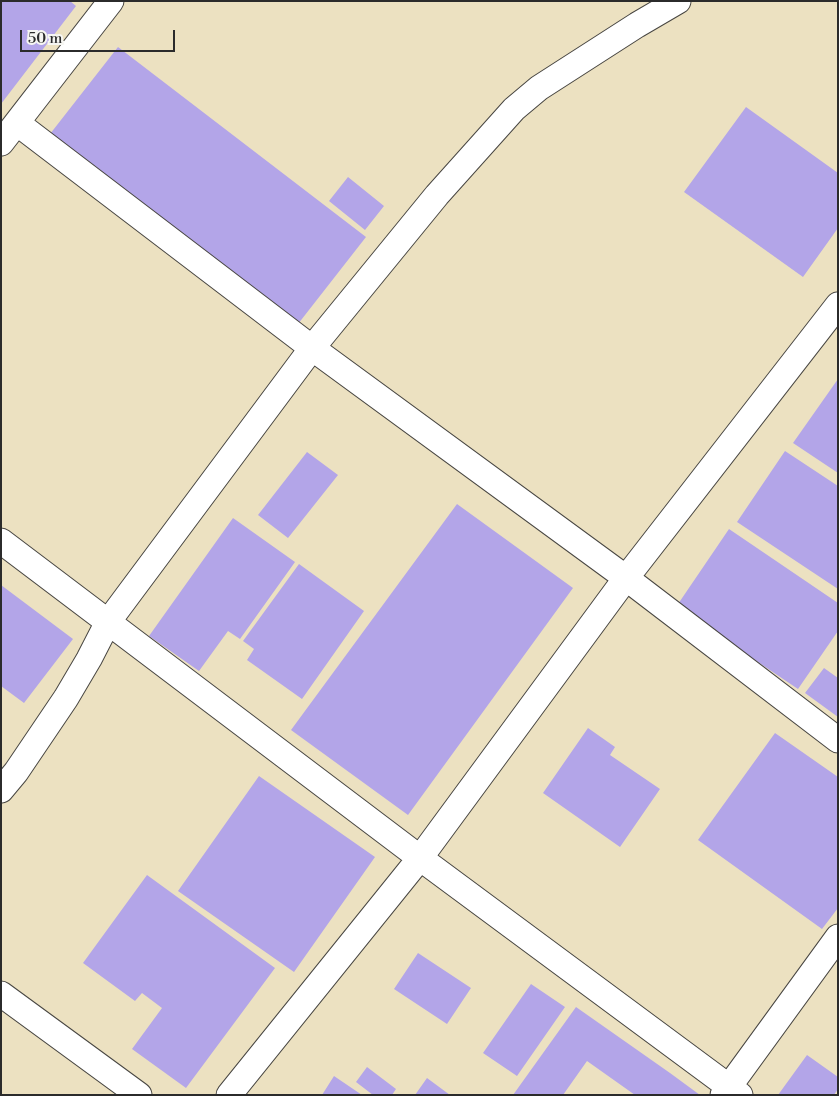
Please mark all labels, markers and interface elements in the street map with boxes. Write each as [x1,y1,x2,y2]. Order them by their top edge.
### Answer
scale bar [22,20,178,52]
text: 50 m [28,29,62,48]

